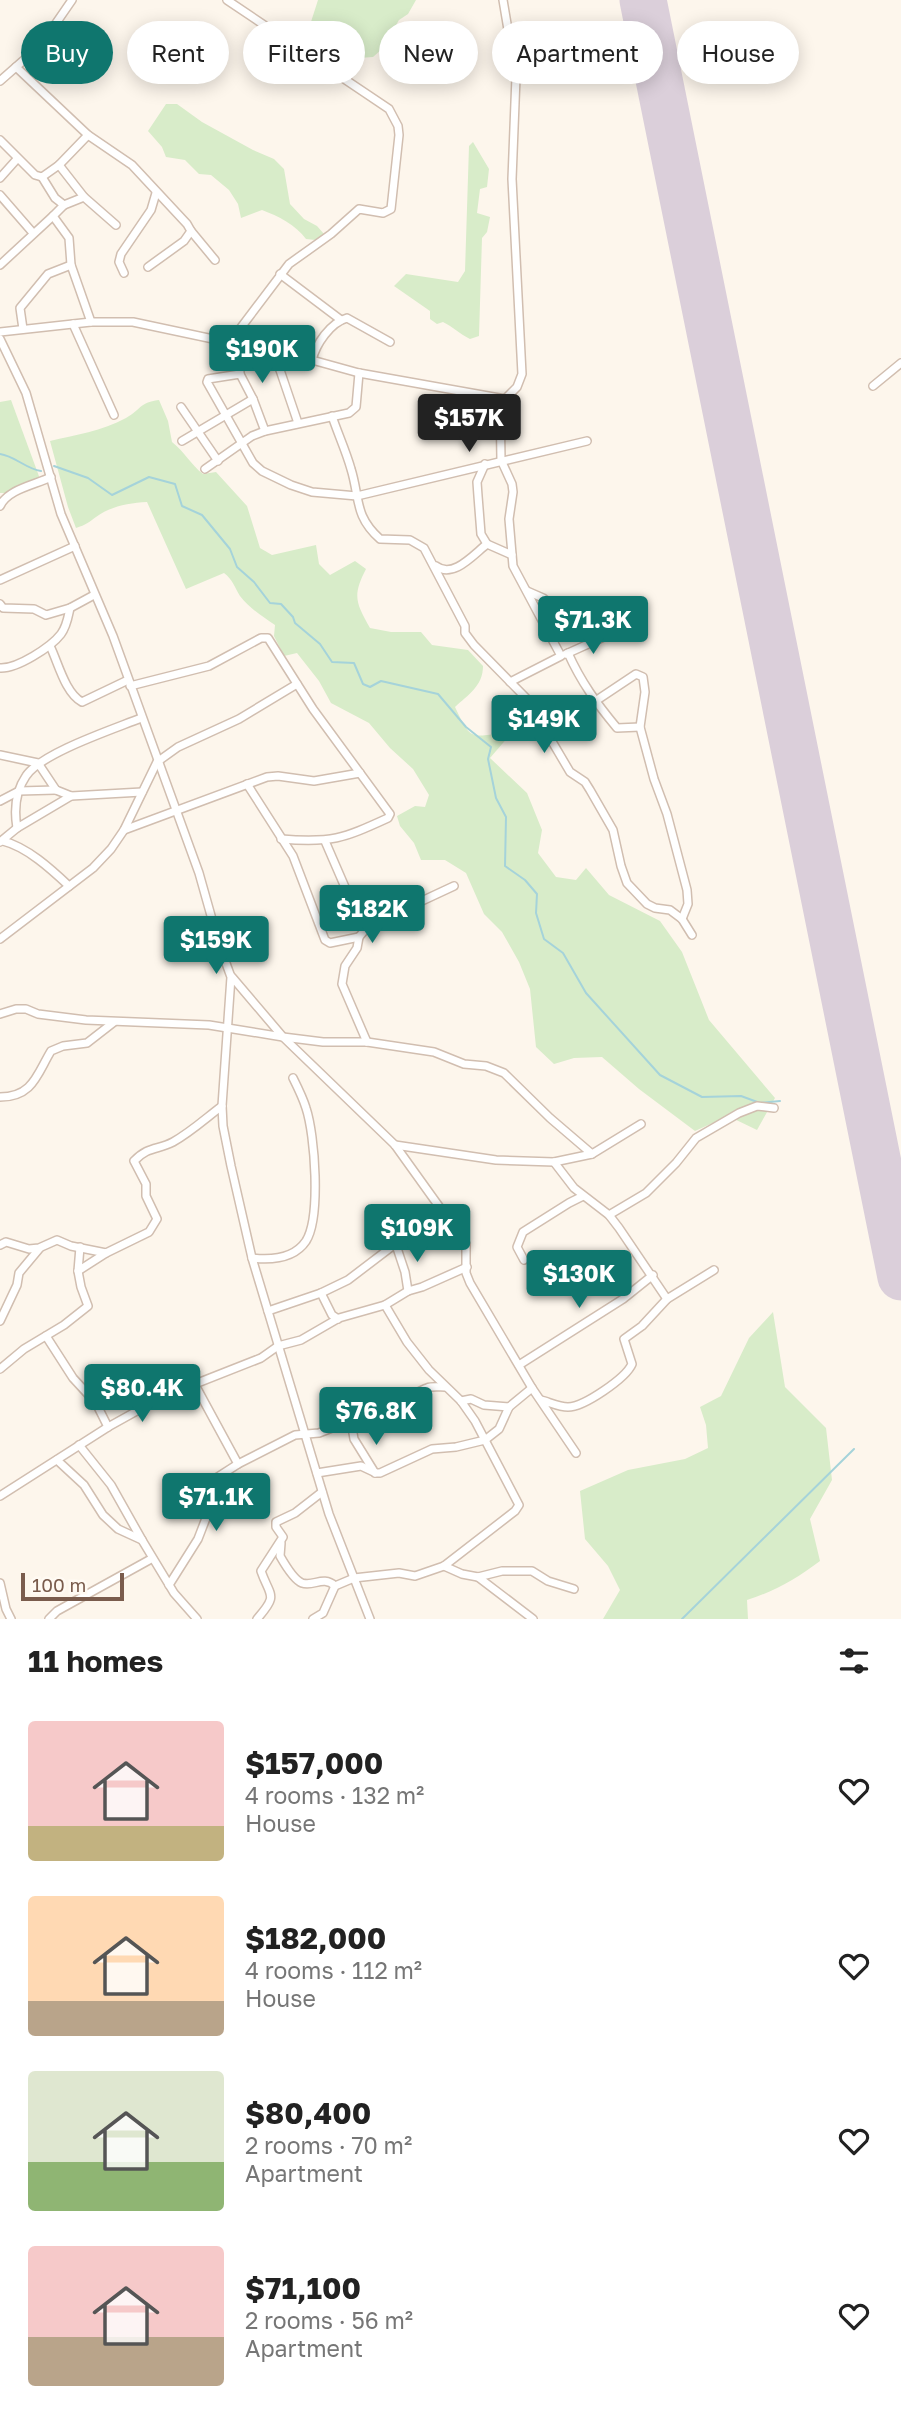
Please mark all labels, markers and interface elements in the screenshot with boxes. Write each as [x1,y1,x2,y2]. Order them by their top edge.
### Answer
chip: Buy [21,21,113,84]
chip: Rent [127,21,229,84]
chip: Filters [243,21,365,84]
chip: New [379,21,478,84]
chip: Apartment [492,21,663,84]
chip: House [677,21,799,84]
pin: $190K [213,326,311,385]
text: $190K [225,334,299,362]
pin: $157K [420,394,518,454]
text: $157K [434,403,504,431]
pin: $71.3K [536,596,650,656]
text: $71.3K [554,605,632,633]
pin: $149K [495,696,593,755]
text: $149K [508,704,580,732]
pin: $182K [323,886,421,945]
text: $182K [336,894,408,922]
pin: $159K [167,916,265,976]
text: $159K [180,925,252,953]
pin: $109K [368,1204,466,1264]
text: $109K [380,1213,454,1241]
pin: $130K [530,1250,628,1310]
text: $130K [543,1259,615,1287]
pin: $80.4K [85,1364,199,1424]
text: $80.4K [100,1373,184,1401]
pin: $76.8K [319,1388,433,1447]
text: $76.8K [335,1396,417,1424]
pin: $71.1K [159,1474,273,1533]
text: $71.1K [178,1482,254,1510]
scale bar [21,1570,124,1602]
text: 100 m [32,1573,86,1596]
icon: filters [835,1642,873,1680]
text: 11 homes [28,1643,163,1679]
text: $157,000 [245,1745,383,1781]
icon: home [84,1749,168,1833]
icon: heart [835,1772,873,1810]
text: 4 rooms · 132 m² [245,1781,424,1809]
text: House [245,1809,316,1837]
text: $182,000 [245,1920,386,1956]
icon: home [84,1924,168,2008]
icon: heart [835,1947,873,1985]
text: 4 rooms · 112 m² [245,1956,422,1984]
text: House [245,1984,316,2012]
text: $80,400 [245,2095,371,2131]
icon: home [84,2099,168,2183]
icon: heart [835,2122,873,2160]
text: 2 rooms · 70 m² [245,2131,412,2159]
text: Apartment [245,2159,363,2187]
text: $71,100 [245,2270,361,2306]
icon: home [84,2274,168,2358]
icon: heart [835,2297,873,2335]
text: 2 rooms · 56 m² [245,2306,413,2334]
text: Apartment [245,2334,363,2362]

